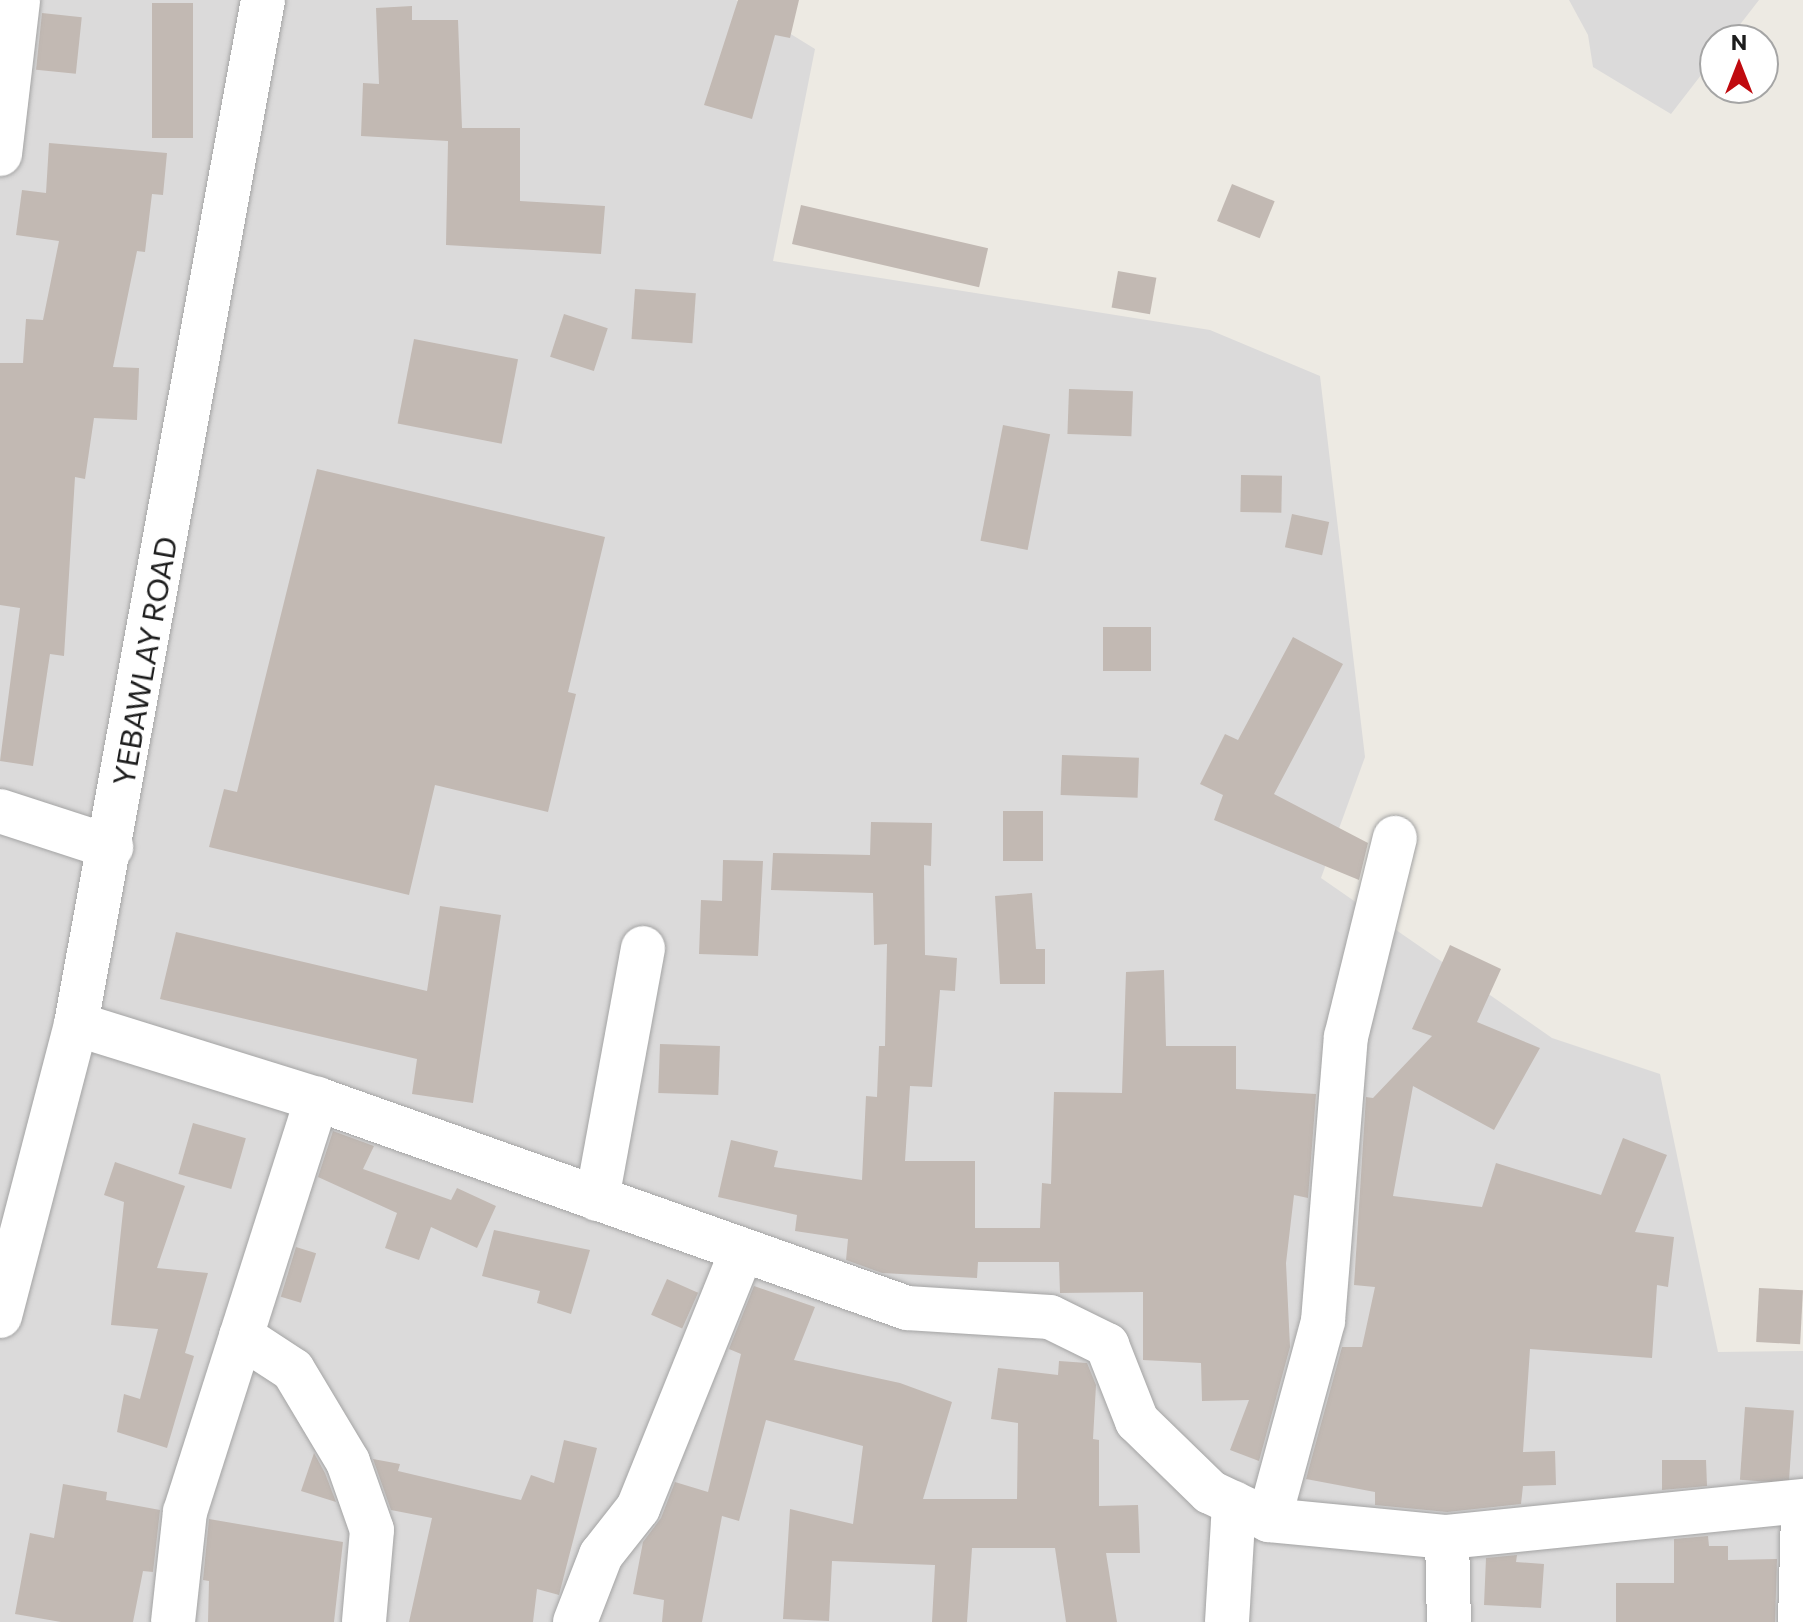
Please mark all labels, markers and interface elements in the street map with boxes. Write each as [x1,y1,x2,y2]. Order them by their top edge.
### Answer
north arrow [1699,24,1779,104]
text: N [1731,28,1747,55]
street label: YEBAWLAY ROAD [104,534,184,788]

